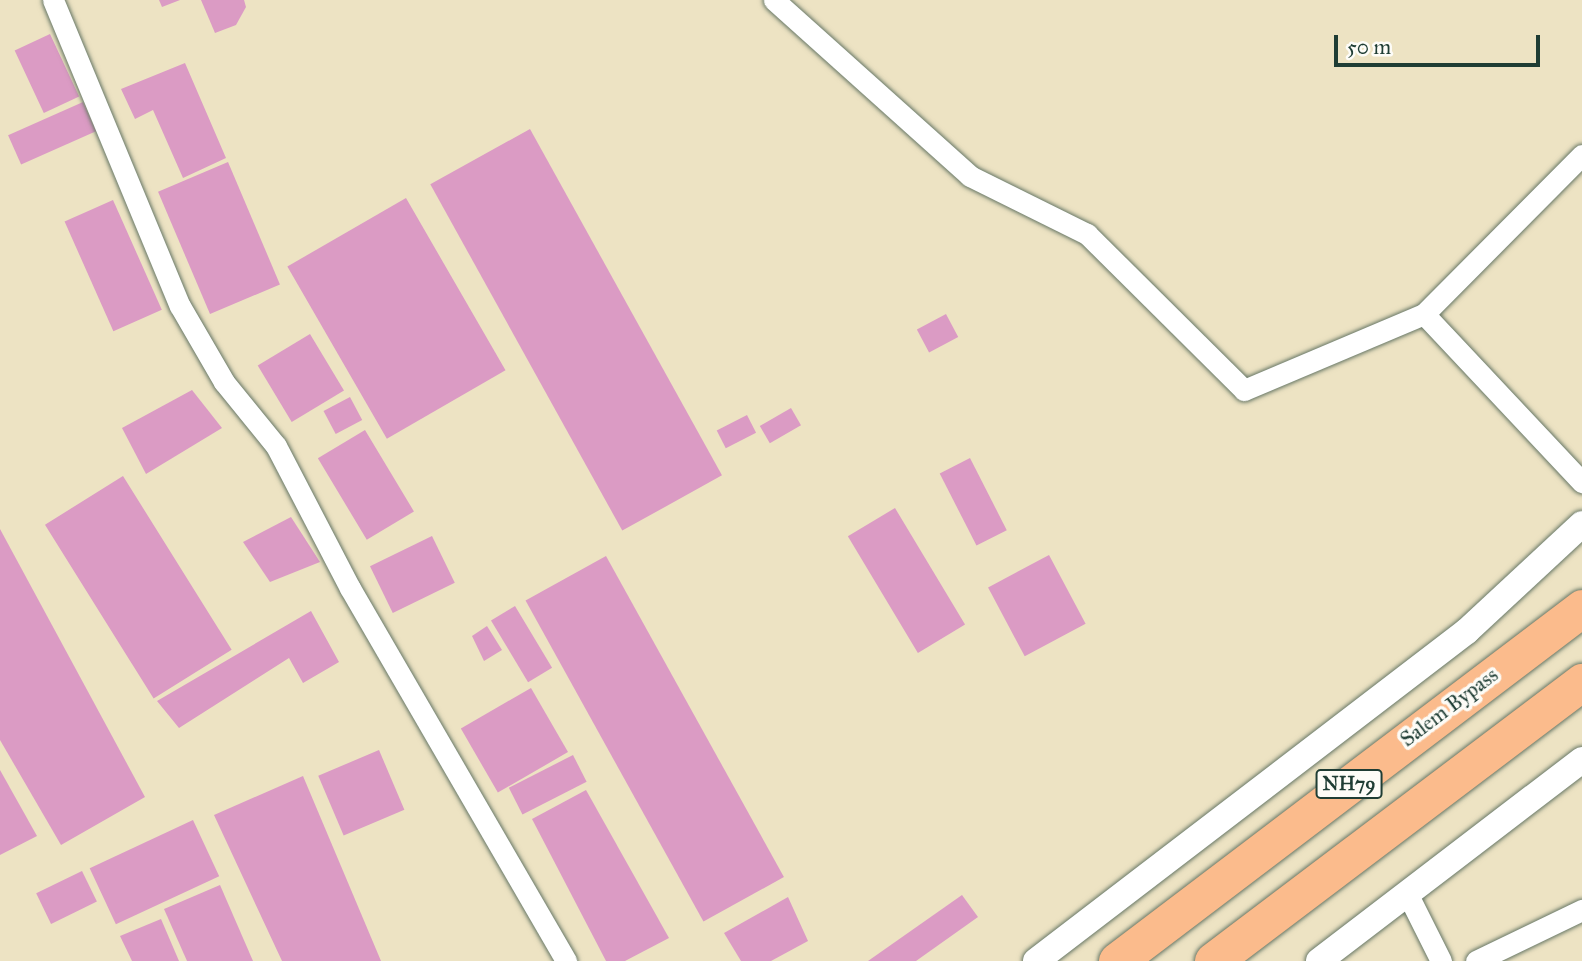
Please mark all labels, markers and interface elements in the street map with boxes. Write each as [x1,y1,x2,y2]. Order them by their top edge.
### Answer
scale bar [1337,21,1544,65]
text: 50 m [1347,34,1391,60]
street label: Salem Bypass [1395,662,1503,752]
road number: NH79 [1314,768,1384,800]

